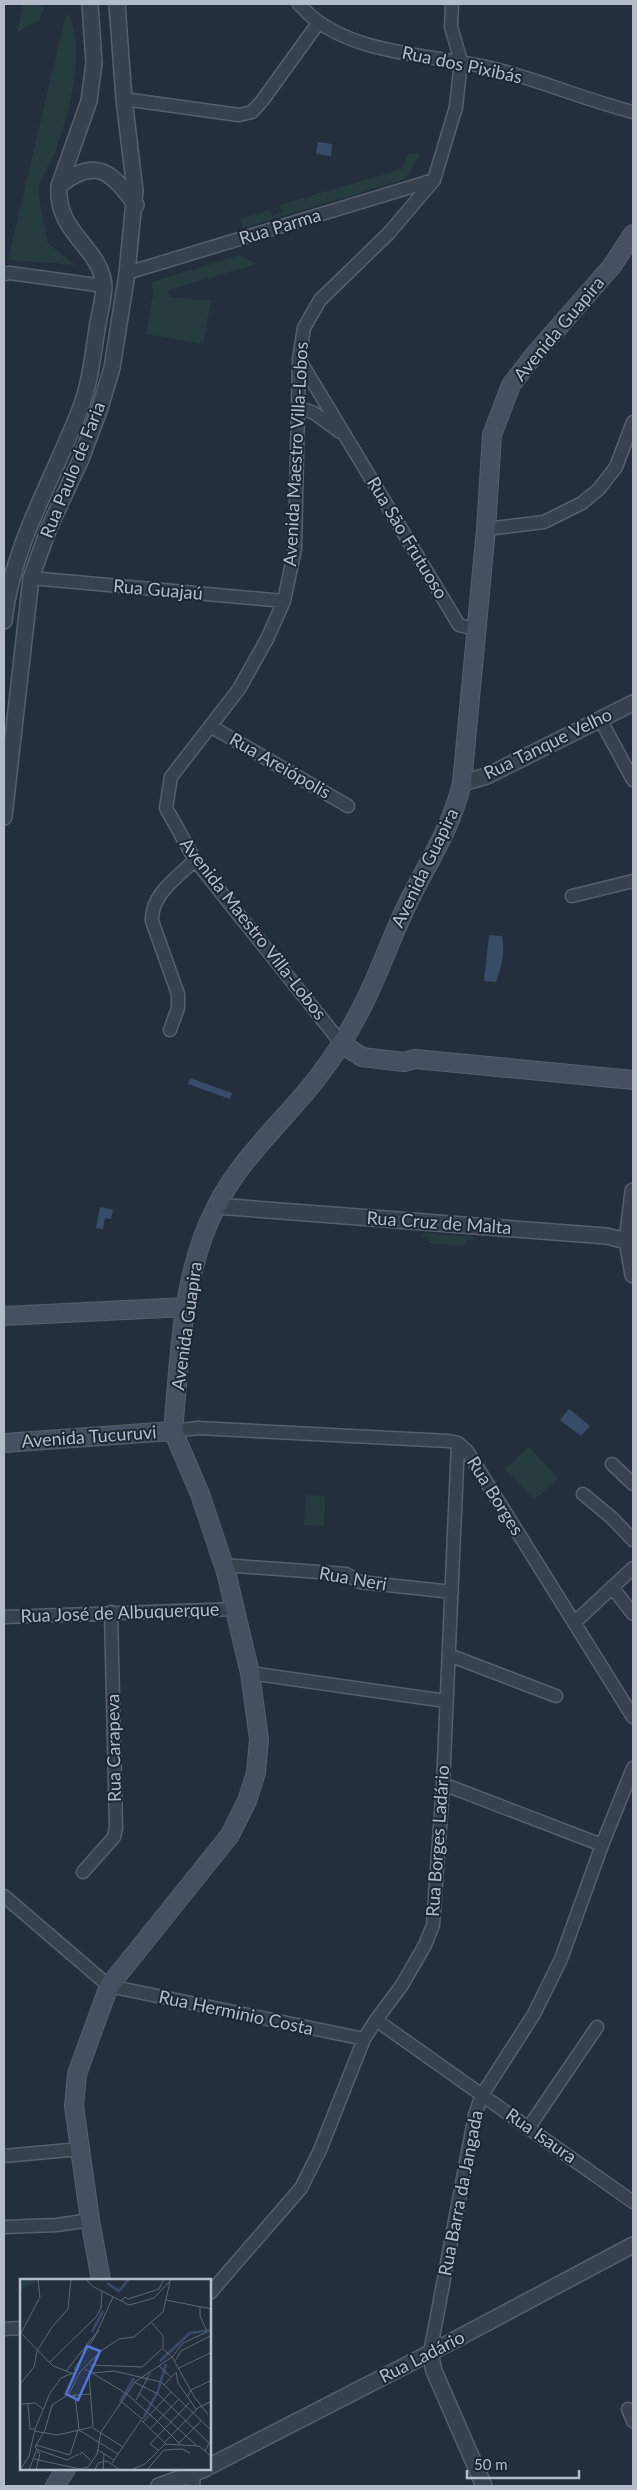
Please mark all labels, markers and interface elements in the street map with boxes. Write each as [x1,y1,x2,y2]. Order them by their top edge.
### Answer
street label: Rua dos Pixibás [400,41,525,88]
street label: Rua Parma [236,203,323,249]
street label: Avenida Guapira [508,272,608,385]
street label: Avenida Maestro Villa-Lobos [278,341,312,567]
street label: Rua Paulo de Faria [35,398,109,541]
street label: Rua São Frutuoso [363,472,453,603]
street label: Rua Guajaú [112,574,204,604]
street label: Rua Tanque Velho [480,703,615,784]
street label: Rua Areiópolis [226,727,335,803]
street label: Avenida Guapira [386,804,462,931]
street label: Avenida Maestro Villa-Lobos [176,833,332,1024]
street label: Rua Cruz de Malta [366,1206,512,1238]
street label: Avenida Guapira [166,1260,206,1392]
street label: Avenida Tucuruvi [21,1420,157,1452]
street label: Rua Borges [463,1452,529,1539]
street label: Rua Neri [318,1561,389,1595]
street label: Rua José de Albuquerque [20,1598,220,1626]
street label: Rua Carapeva [101,1694,125,1802]
street label: Rua Borges Ladário [421,1764,453,1917]
street label: Rua Herminio Costa [157,1985,316,2039]
street label: Rua Isaura [502,2103,581,2168]
street label: Rua Barra da Jangada [433,2108,487,2277]
inset map [20,2279,211,2470]
street label: Rua Ladário [375,2325,468,2387]
scale bar [467,2448,580,2480]
text: 50 m [474,2455,508,2473]

